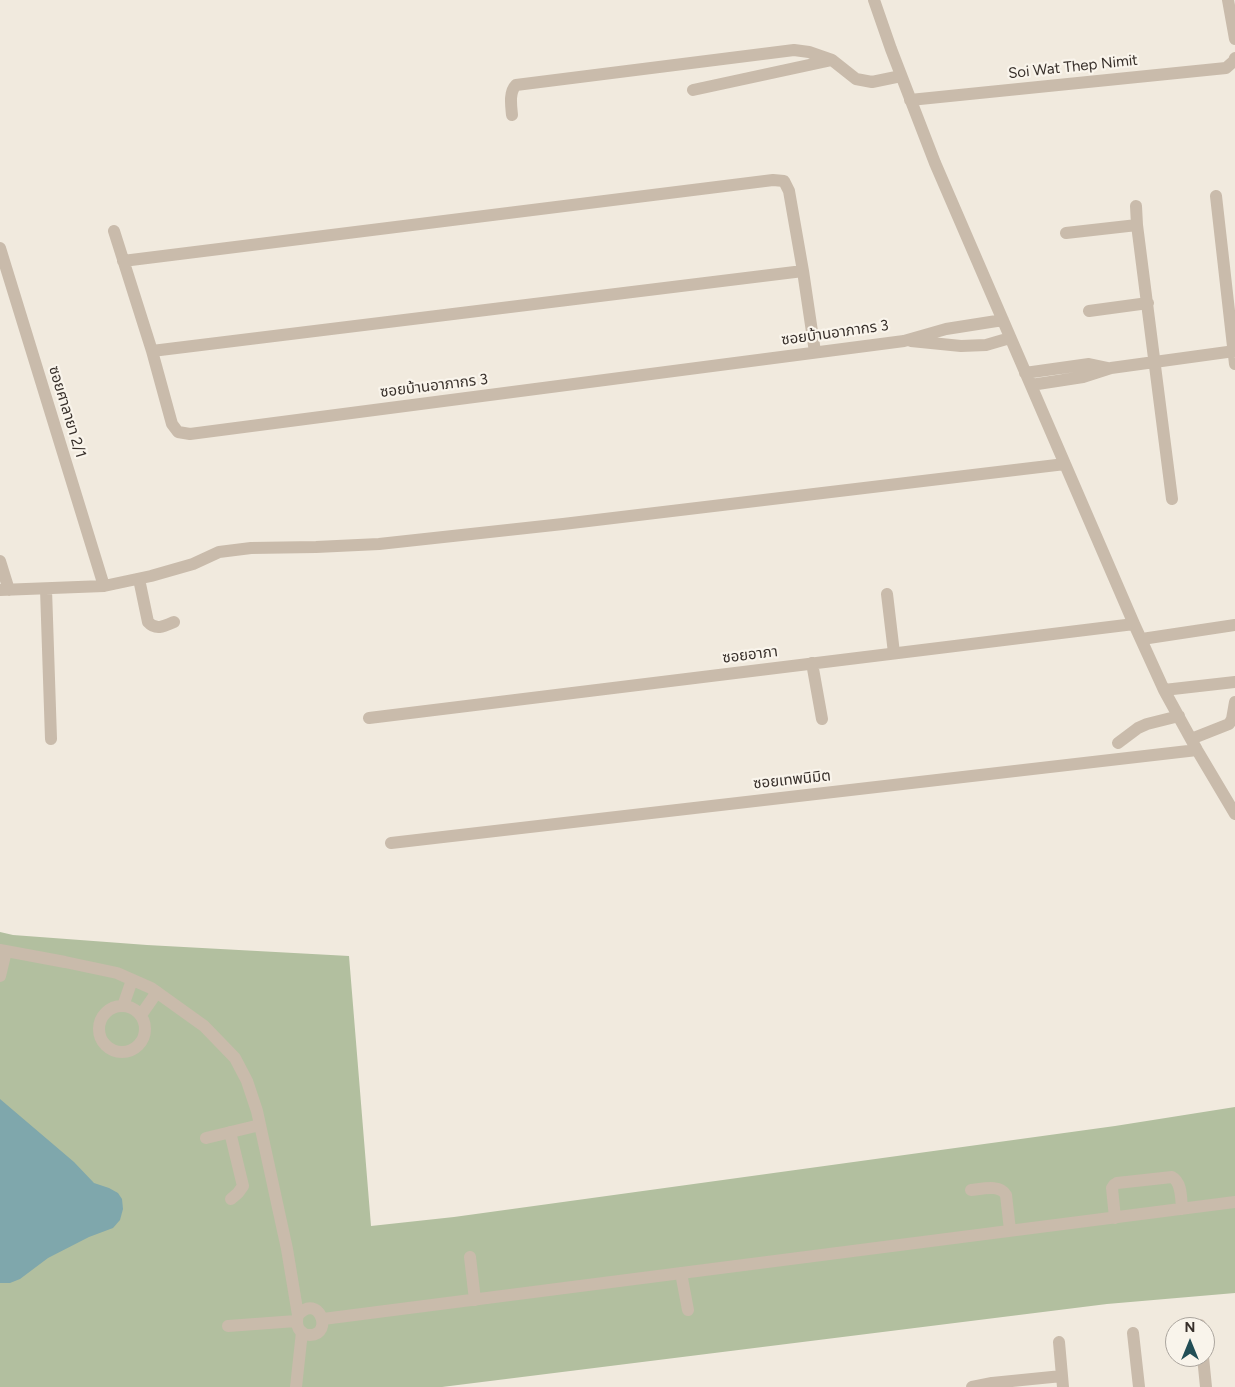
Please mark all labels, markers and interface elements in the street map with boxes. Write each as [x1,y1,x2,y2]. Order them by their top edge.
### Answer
street label: Soi Wat Thep Nimit [1007,51,1139,83]
street label: ซอยบ้านอาภากร 3 [780,317,890,349]
street label: ซอยศาลายา 2/1 [44,364,90,460]
street label: ซอยบ้านอาภากร 3 [379,370,489,402]
street label: ซอยอาภา [721,643,779,667]
street label: ซอยเทพนิมิต [752,767,832,793]
north arrow [1165,1317,1215,1367]
text: N [1185,1319,1195,1336]

